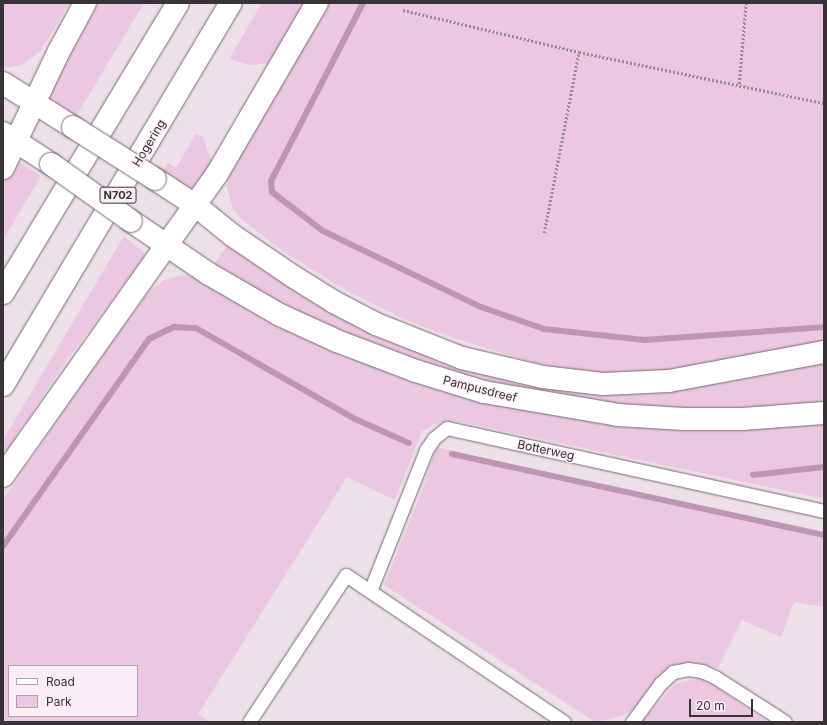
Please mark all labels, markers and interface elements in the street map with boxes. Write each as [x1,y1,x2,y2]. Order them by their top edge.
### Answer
street label: Hogering [129,117,169,169]
road number: N702 [99,186,137,204]
street label: Pampusdreef [441,373,519,405]
street label: Botterweg [516,437,576,463]
legend [8,665,138,717]
text: Road [46,674,75,689]
scale bar [691,691,755,717]
text: Park [46,694,72,709]
text: 20 m [696,698,725,713]

